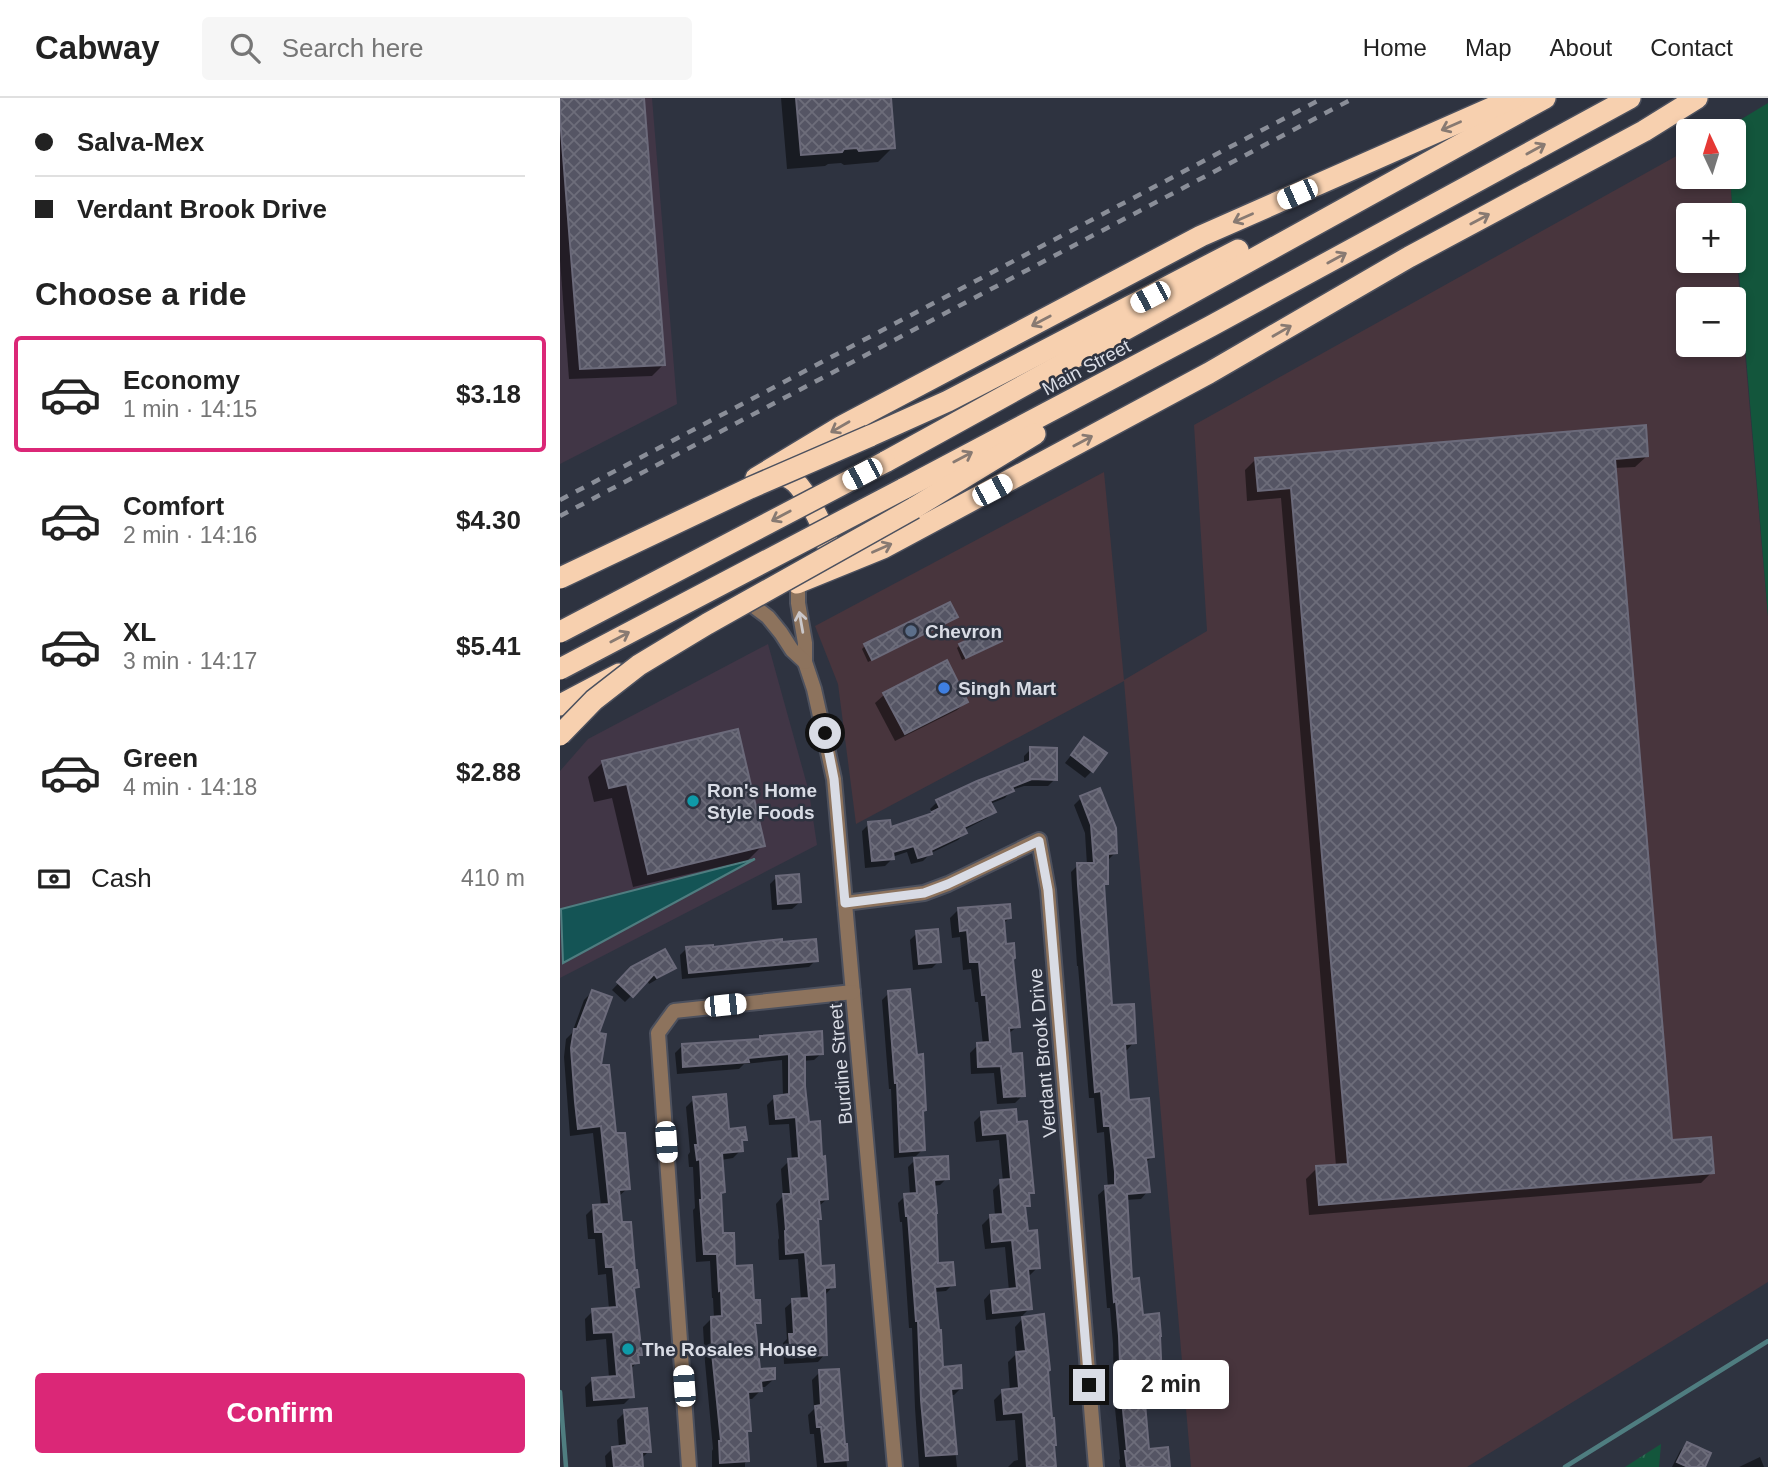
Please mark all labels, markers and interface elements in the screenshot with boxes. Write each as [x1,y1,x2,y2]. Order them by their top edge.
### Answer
search box [202,17,692,80]
text: Cabway [35,29,160,66]
icon: search [226,29,264,67]
text: Search here [282,33,423,63]
text: Home [1363,34,1427,61]
text: Map [1465,34,1512,61]
text: About [1550,34,1612,61]
text: Contact [1650,34,1733,61]
north arrow [1676,119,1746,189]
map controls [1676,119,1746,357]
one-way arrow [1441,120,1462,133]
text: Salva-Mex [77,127,204,157]
one-way arrow [1526,142,1546,156]
car [1274,176,1321,212]
text: Verdant Brook Drive [77,194,327,224]
button: + [1676,203,1746,273]
one-way arrow [1233,212,1254,225]
one-way arrow [1469,212,1489,226]
one-way arrow [1326,251,1346,265]
text: Choose a ride [35,276,247,312]
car [1127,278,1174,316]
button: − [1676,287,1746,357]
one-way arrow [1031,314,1051,328]
one-way arrow [1271,324,1291,338]
street label: Main Street [1038,335,1135,400]
icon: car [39,363,102,426]
text: Economy [123,365,240,395]
text: $3.18 [456,379,521,409]
text: 1 min · 14:15 [123,396,257,422]
one-way arrow [830,421,850,435]
one-way arrow [1072,434,1093,448]
one-way arrow [952,450,973,464]
car [839,455,886,493]
car [969,471,1016,509]
icon: car [39,489,102,552]
text: Comfort [123,491,224,521]
text: $4.30 [456,505,521,535]
one-way arrow [772,509,792,523]
text: 2 min · 14:16 [123,522,257,548]
one-way arrow [871,541,892,554]
one-way arrow [794,611,807,634]
icon: car [39,615,102,678]
text: XL [123,617,156,647]
place label: Chevron [925,621,1002,642]
marker: Chevron [903,623,919,639]
one-way arrow [610,630,630,644]
text: $5.41 [456,631,521,661]
text: 3 min · 14:17 [123,648,257,674]
place label: Singh Mart [958,678,1057,699]
marker: Singh Mart [936,680,952,696]
route start [809,717,841,749]
icon: car [39,741,102,804]
text: Green [123,743,198,773]
text: $2.88 [456,757,521,787]
text: 4 min · 14:18 [123,774,257,800]
place label: Ron's Home Style Foods [707,780,817,823]
marker: Ron's Home Style Foods [685,793,701,809]
icon: cash [35,860,73,898]
text: Cash [91,863,152,893]
text: 410 m [461,865,525,891]
street label: Verdant Brook Drive [1025,967,1060,1139]
car [704,992,747,1018]
street label: Burdine Street [825,1002,856,1125]
car [655,1120,678,1164]
place label: The Rosales House [642,1339,817,1360]
marker: The Rosales House [620,1341,636,1357]
callout: 2 min [1114,1360,1229,1410]
car [673,1364,696,1408]
route end [1073,1369,1105,1401]
text: 2 min [1141,1371,1201,1397]
button: Confirm [35,1373,525,1453]

